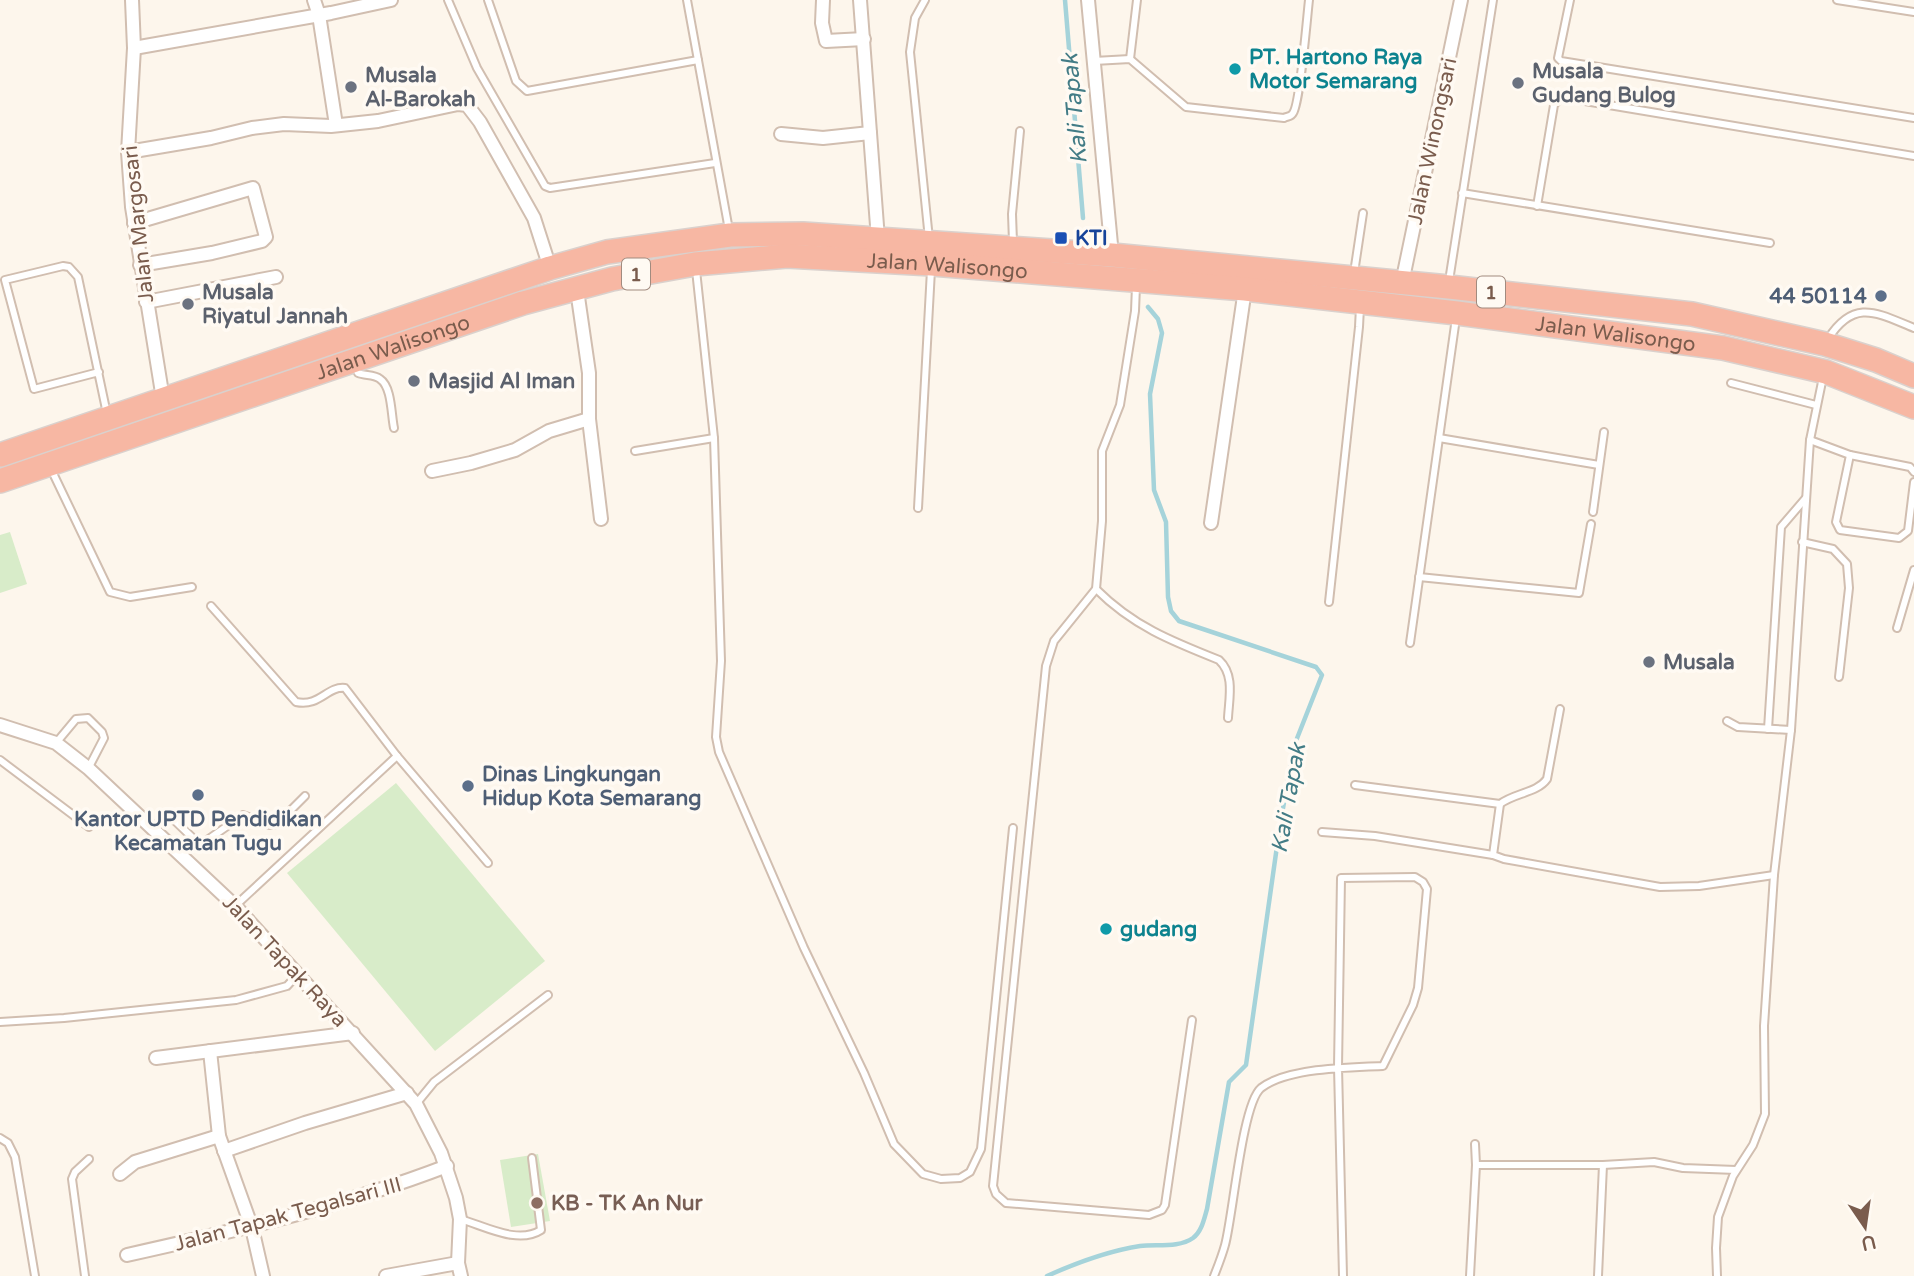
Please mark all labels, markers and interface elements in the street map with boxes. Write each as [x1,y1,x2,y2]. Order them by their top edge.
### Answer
place label: PT. Hartono Raya Motor Semarang [1249,45,1423,94]
water label: Kali Tapak [1056,51,1094,165]
street label: Jalan Winongsari [1403,55,1462,227]
place label: Musala Gudang Bulog [1532,59,1676,108]
marker: PT. Hartono Raya Motor Semarang [1227,61,1243,77]
place label: Musala Al-Barokah [365,63,476,112]
marker: Musala Gudang Bulog [1510,75,1526,91]
marker: Musala Al-Barokah [343,79,359,95]
street label: Jalan Margosari [118,144,159,304]
place label: KTI [1075,226,1108,251]
marker: KTI [1053,230,1069,246]
street label: Jalan Walisongo [866,248,1029,285]
road number: 1 [622,258,650,290]
road number: 1 [1477,276,1505,308]
place label: Musala Riyatul Jannah [202,280,348,329]
place label: 44 50114 [1769,284,1867,309]
marker: 44 50114 [1873,288,1889,304]
marker: Musala Riyatul Jannah [180,296,196,312]
street label: Jalan Walisongo [313,310,473,386]
street label: Jalan Walisongo [1534,311,1697,357]
place label: Masjid Al Iman [428,369,575,394]
marker: Masjid Al Iman [406,373,422,389]
place label: Musala [1663,650,1735,675]
marker: Musala [1641,654,1657,670]
water label: Kali Tapak [1266,740,1313,855]
place label: Dinas Lingkungan Hidup Kota Semarang [482,762,701,811]
marker: Dinas Lingkungan Hidup Kota Semarang [460,778,476,794]
marker: Kantor UPTD Pendidikan Kecamatan Tugu [190,787,206,803]
place label: Kantor UPTD Pendidikan Kecamatan Tugu [74,807,322,856]
street label: Jalan Tapak Raya [217,890,352,1032]
place label: gudang [1120,917,1197,942]
marker: gudang [1098,921,1114,937]
street label: Jalan Tapak Tegalsari III [172,1172,404,1257]
place label: KB - TK An Nur [551,1191,704,1216]
north arrow [1830,1192,1900,1262]
marker: KB - TK An Nur [529,1195,545,1211]
text: U [1859,1230,1878,1255]

